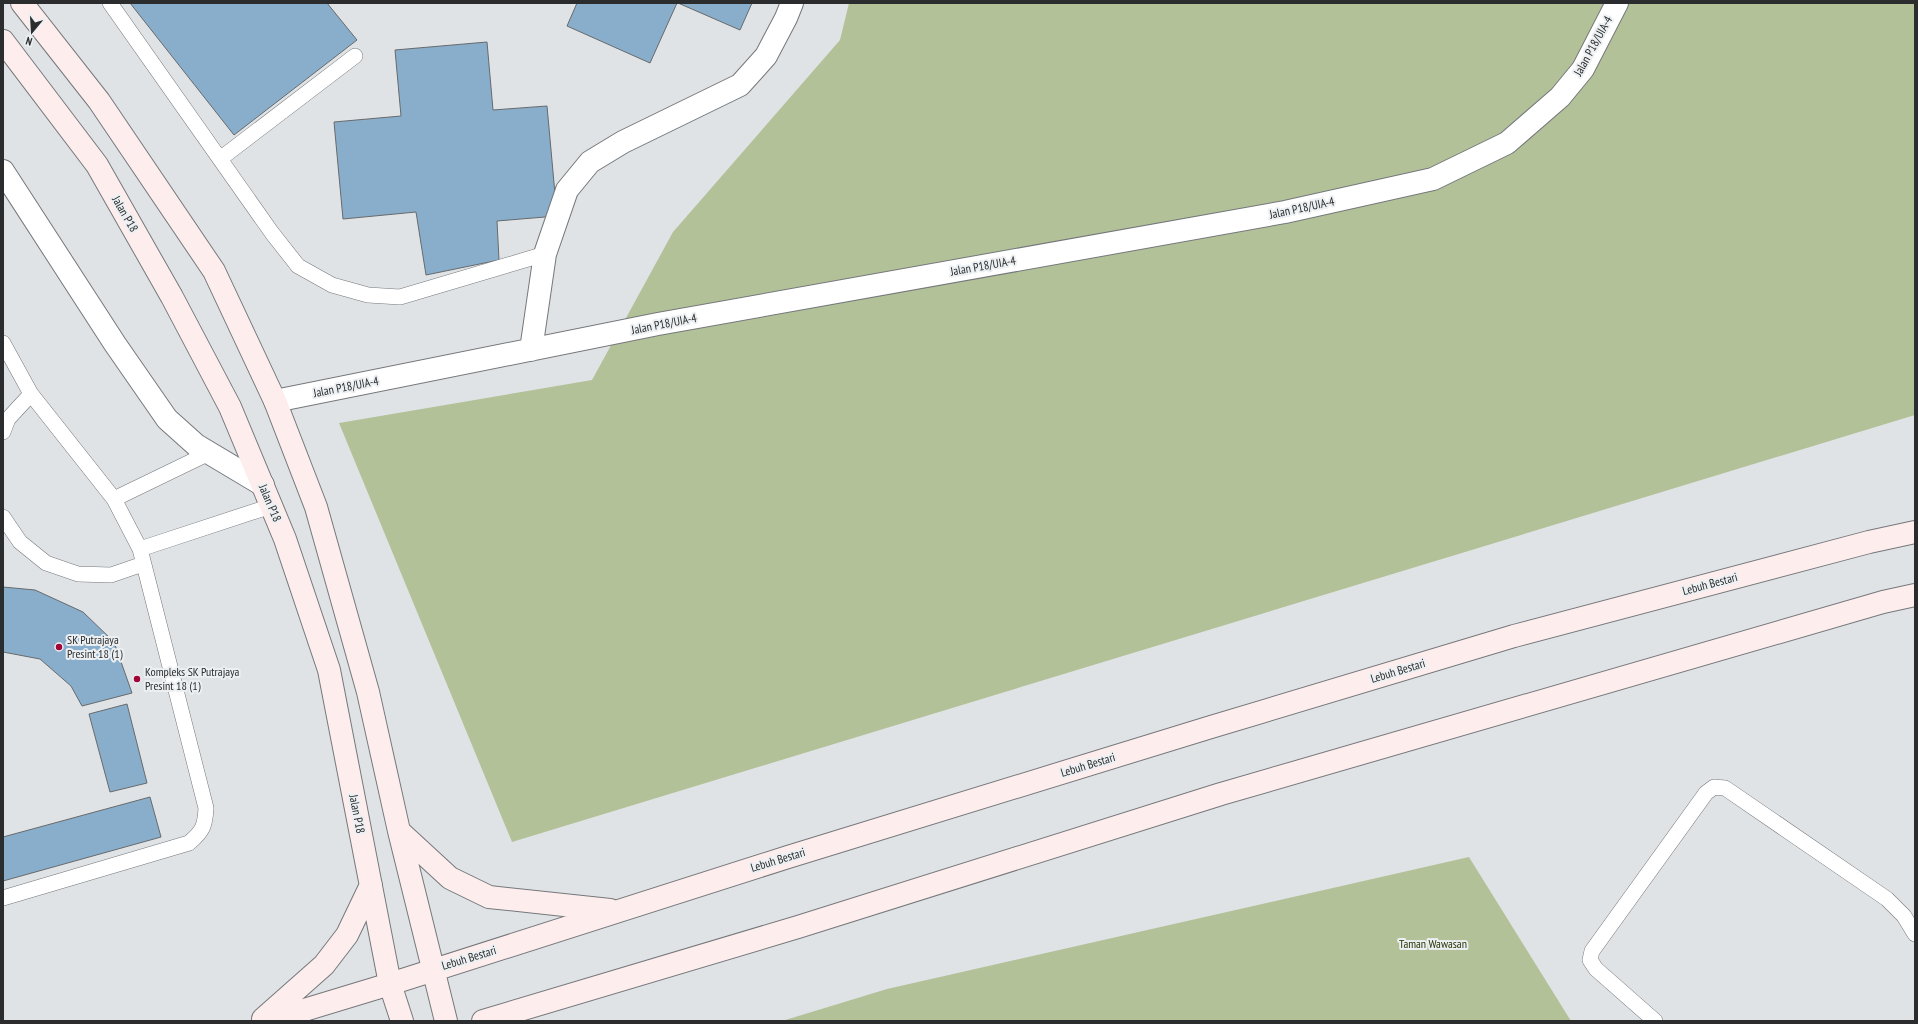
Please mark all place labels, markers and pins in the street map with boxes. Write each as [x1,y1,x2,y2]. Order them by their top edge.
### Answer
place label: SK Putrajaya Presint 18 (1) [67,632,123,661]
marker: SK Putrajaya Presint 18 (1) [54,642,64,652]
place label: Kompleks SK Putrajaya Presint 18 (1) [145,664,240,693]
marker: Kompleks SK Putrajaya Presint 18 (1) [132,674,142,684]

